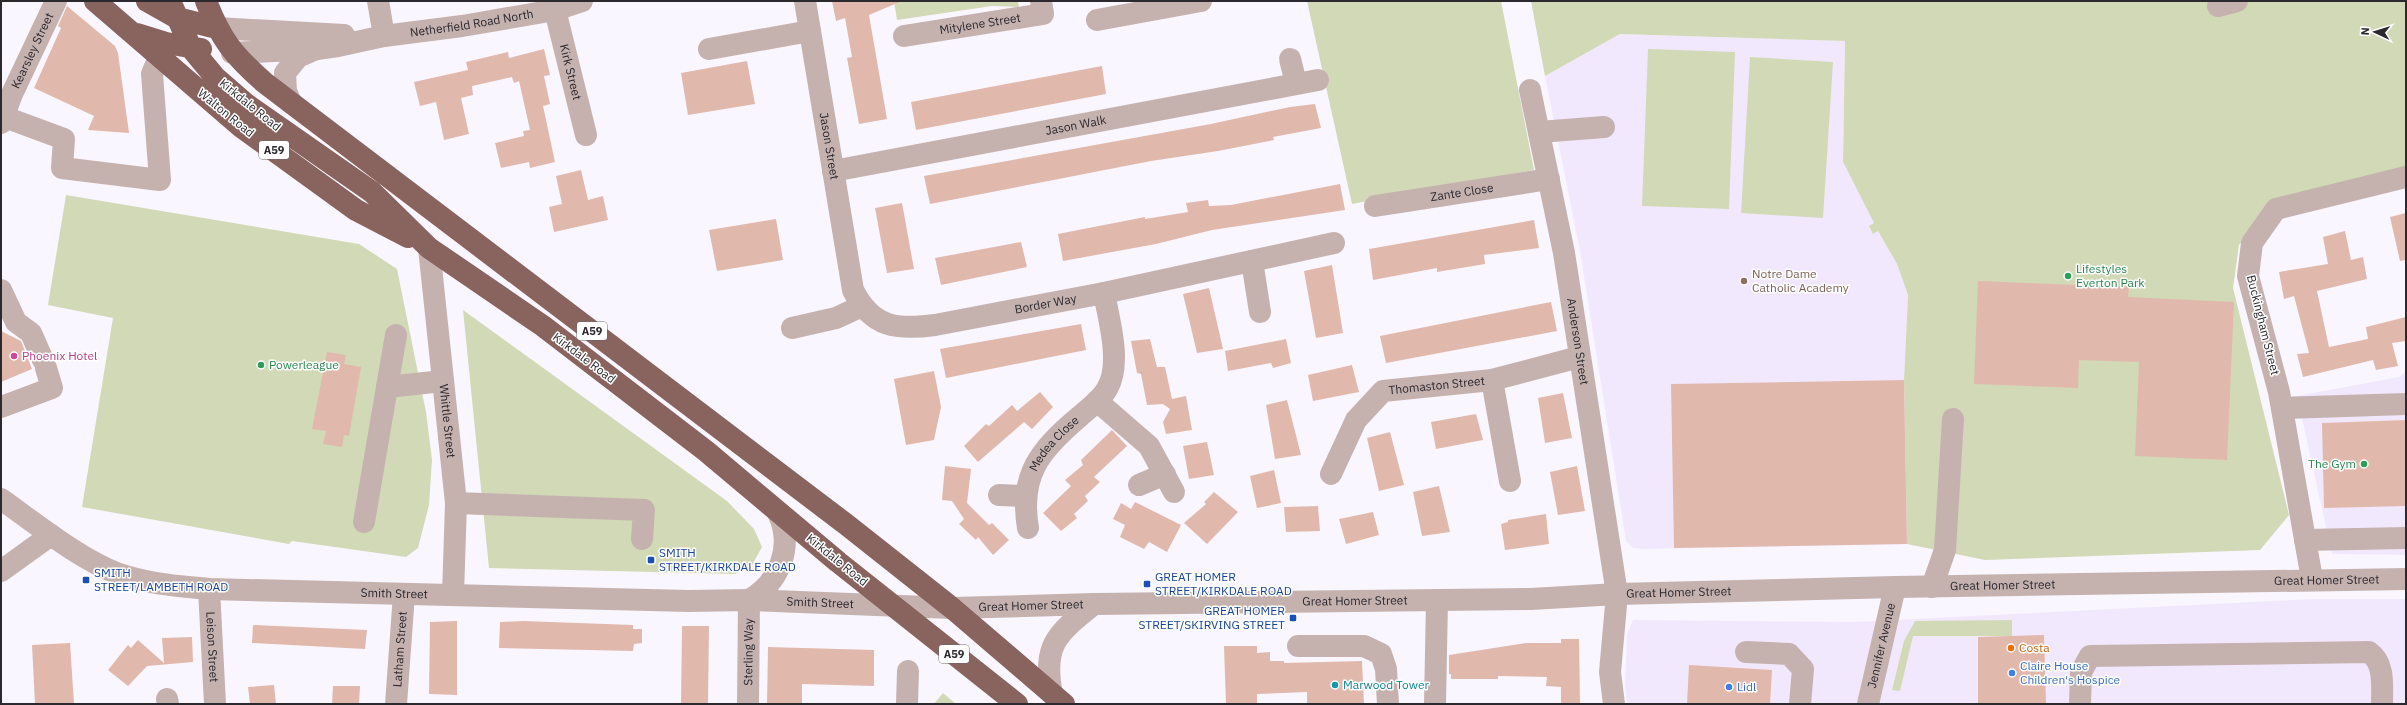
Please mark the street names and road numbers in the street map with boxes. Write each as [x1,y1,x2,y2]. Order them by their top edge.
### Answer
street label: Netherfield Road North [409,6,535,40]
street label: Kearsley Street [8,10,56,91]
street label: Mitylene Street [938,10,1022,37]
street label: Kirk Street [557,42,585,102]
street label: Kirkdale Road [217,75,284,134]
street label: Walton Road [195,85,258,140]
street label: Jason Street [817,111,843,181]
street label: Jason Walk [1044,112,1108,138]
road number: A59 [259,141,289,159]
street label: Zante Close [1429,180,1495,204]
street label: Buckingham Street [2244,273,2283,376]
street label: Border Way [1013,290,1078,317]
street label: Anderson Street [1564,297,1592,386]
road number: A59 [577,322,607,340]
street label: Kirkdale Road [550,329,619,386]
street label: Thomaston Street [1388,373,1485,397]
street label: Whittle Street [436,383,459,459]
street label: Medea Close [1026,412,1082,474]
street label: Kirkdale Road [804,530,871,589]
street label: Great Homer Street [2274,571,2379,588]
street label: Great Homer Street [1950,576,2055,593]
street label: Great Homer Street [1626,583,1732,601]
street label: Smith Street [360,585,428,601]
street label: Great Homer Street [1302,592,1408,609]
street label: Smith Street [786,593,854,611]
street label: Great Homer Street [978,596,1084,614]
street label: Jennifer Avenue [1864,601,1898,690]
street label: Leison Street [203,611,222,683]
street label: Latham Street [389,611,410,688]
street label: Sterling Way [740,618,756,686]
road number: A59 [939,645,969,663]

